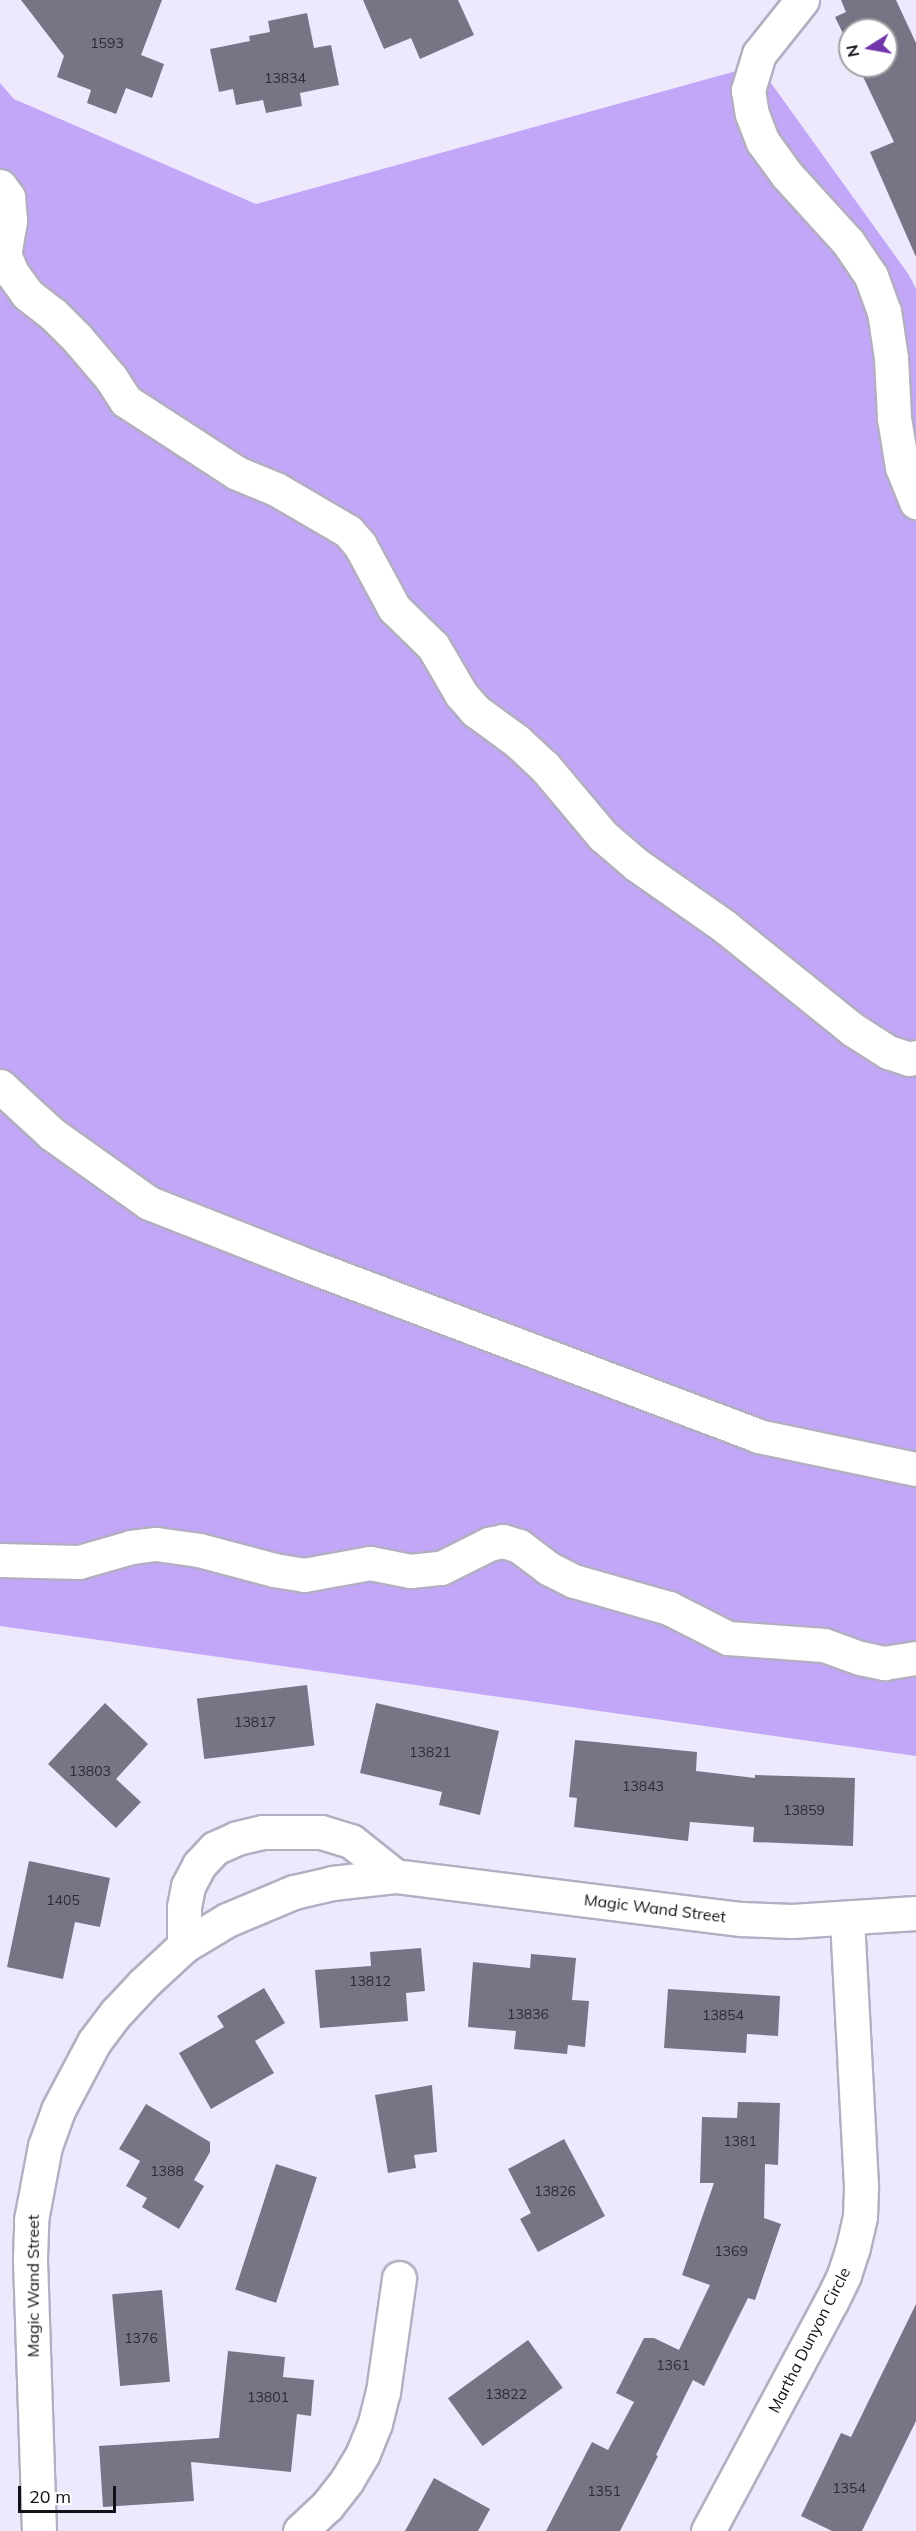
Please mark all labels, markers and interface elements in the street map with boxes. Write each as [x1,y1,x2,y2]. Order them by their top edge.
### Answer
north arrow [838,18,898,78]
house number: 1593 [90,35,124,51]
text: N [841,43,863,59]
house number: 13834 [264,70,306,86]
house number: 13817 [234,1714,276,1730]
house number: 13821 [409,1744,451,1760]
house number: 13803 [69,1763,111,1779]
house number: 13843 [622,1778,664,1794]
house number: 13859 [783,1802,825,1818]
street label: Magic Wand Street [583,1890,727,1926]
house number: 1405 [46,1892,80,1908]
house number: 13812 [349,1973,391,1989]
house number: 13836 [507,2006,549,2022]
house number: 13854 [702,2007,744,2023]
house number: 1381 [723,2133,757,2149]
house number: 1388 [150,2163,184,2179]
house number: 13826 [534,2183,576,2199]
street label: Magic Wand Street [23,2215,43,2357]
house number: 1369 [714,2243,748,2259]
street label: Martha Dunyon Circle [764,2264,854,2416]
house number: 1376 [124,2330,158,2346]
house number: 1361 [656,2357,690,2373]
house number: 13822 [485,2386,527,2402]
house number: 13801 [247,2389,289,2405]
scale bar [21,2474,118,2512]
house number: 1354 [832,2480,866,2496]
house number: 1351 [587,2483,621,2499]
text: 20 m [29,2485,71,2508]

